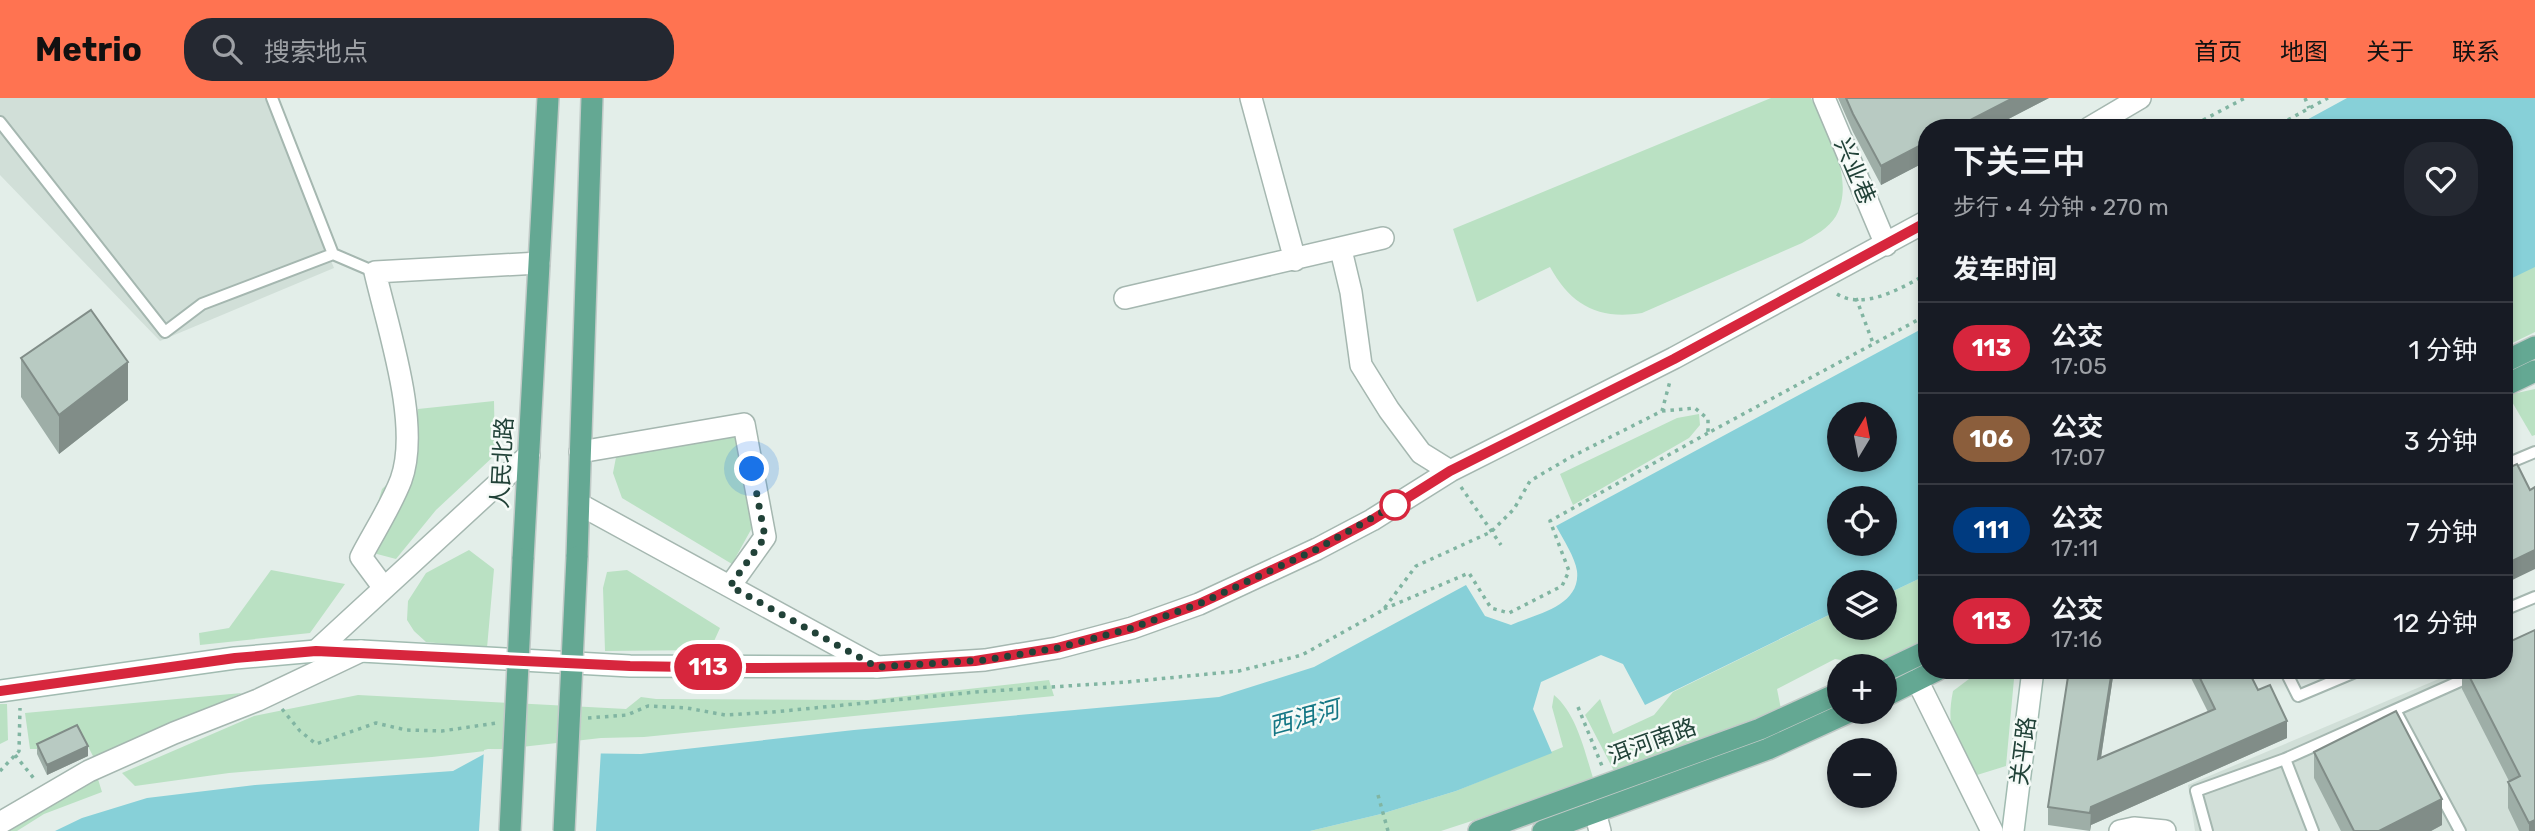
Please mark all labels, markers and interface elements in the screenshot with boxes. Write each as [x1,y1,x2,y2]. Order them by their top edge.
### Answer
search box [184,18,674,81]
text: Metrio [35,30,142,69]
icon: search [208,30,246,68]
text: 搜索地点 [264,37,368,68]
text: 首页 [2194,38,2242,66]
text: 地图 [2280,38,2328,66]
text: 关于 [2366,38,2414,66]
text: 联系 [2452,38,2500,66]
street label: 兴业巷 [1829,134,1881,208]
text: 下关三中 [1953,142,2085,181]
button: heart [2404,142,2478,216]
text: 步行 · 4 分钟 · 270 m [1953,193,2169,221]
text: 发车时间 [1953,254,2057,285]
text: 公交 [2051,321,2103,352]
text: 113 [1972,334,2011,362]
text: 1 分钟 [2409,335,2478,366]
text: 17:05 [2051,352,2107,380]
north arrow [1827,402,1897,472]
map controls [1827,402,1897,808]
text: 公交 [2051,412,2103,443]
street label: 人民北路 [486,416,518,510]
text: 106 [1970,425,2013,453]
text: 3 分钟 [2404,426,2478,457]
text: 17:07 [2051,443,2105,471]
your location [734,451,769,486]
button: locate [1827,486,1897,556]
unlabelled marker [1380,490,1410,520]
text: 公交 [2051,503,2103,534]
text: 111 [1974,516,2009,544]
text: 7 分钟 [2406,517,2478,548]
text: 17:11 [2051,534,2098,562]
button: layers [1827,570,1897,640]
text: 公交 [2051,594,2103,625]
text: 113 [1972,607,2011,635]
text: 12 分钟 [2393,608,2478,639]
text: 17:16 [2051,625,2102,653]
line badge: 113 [668,644,748,690]
text: 113 [688,653,728,681]
button: + [1827,654,1897,724]
water label: 西洱河 [1266,694,1346,741]
street label: 洱河南路 [1604,712,1700,770]
street label: 关平路 [2005,715,2041,787]
button: − [1827,738,1897,808]

